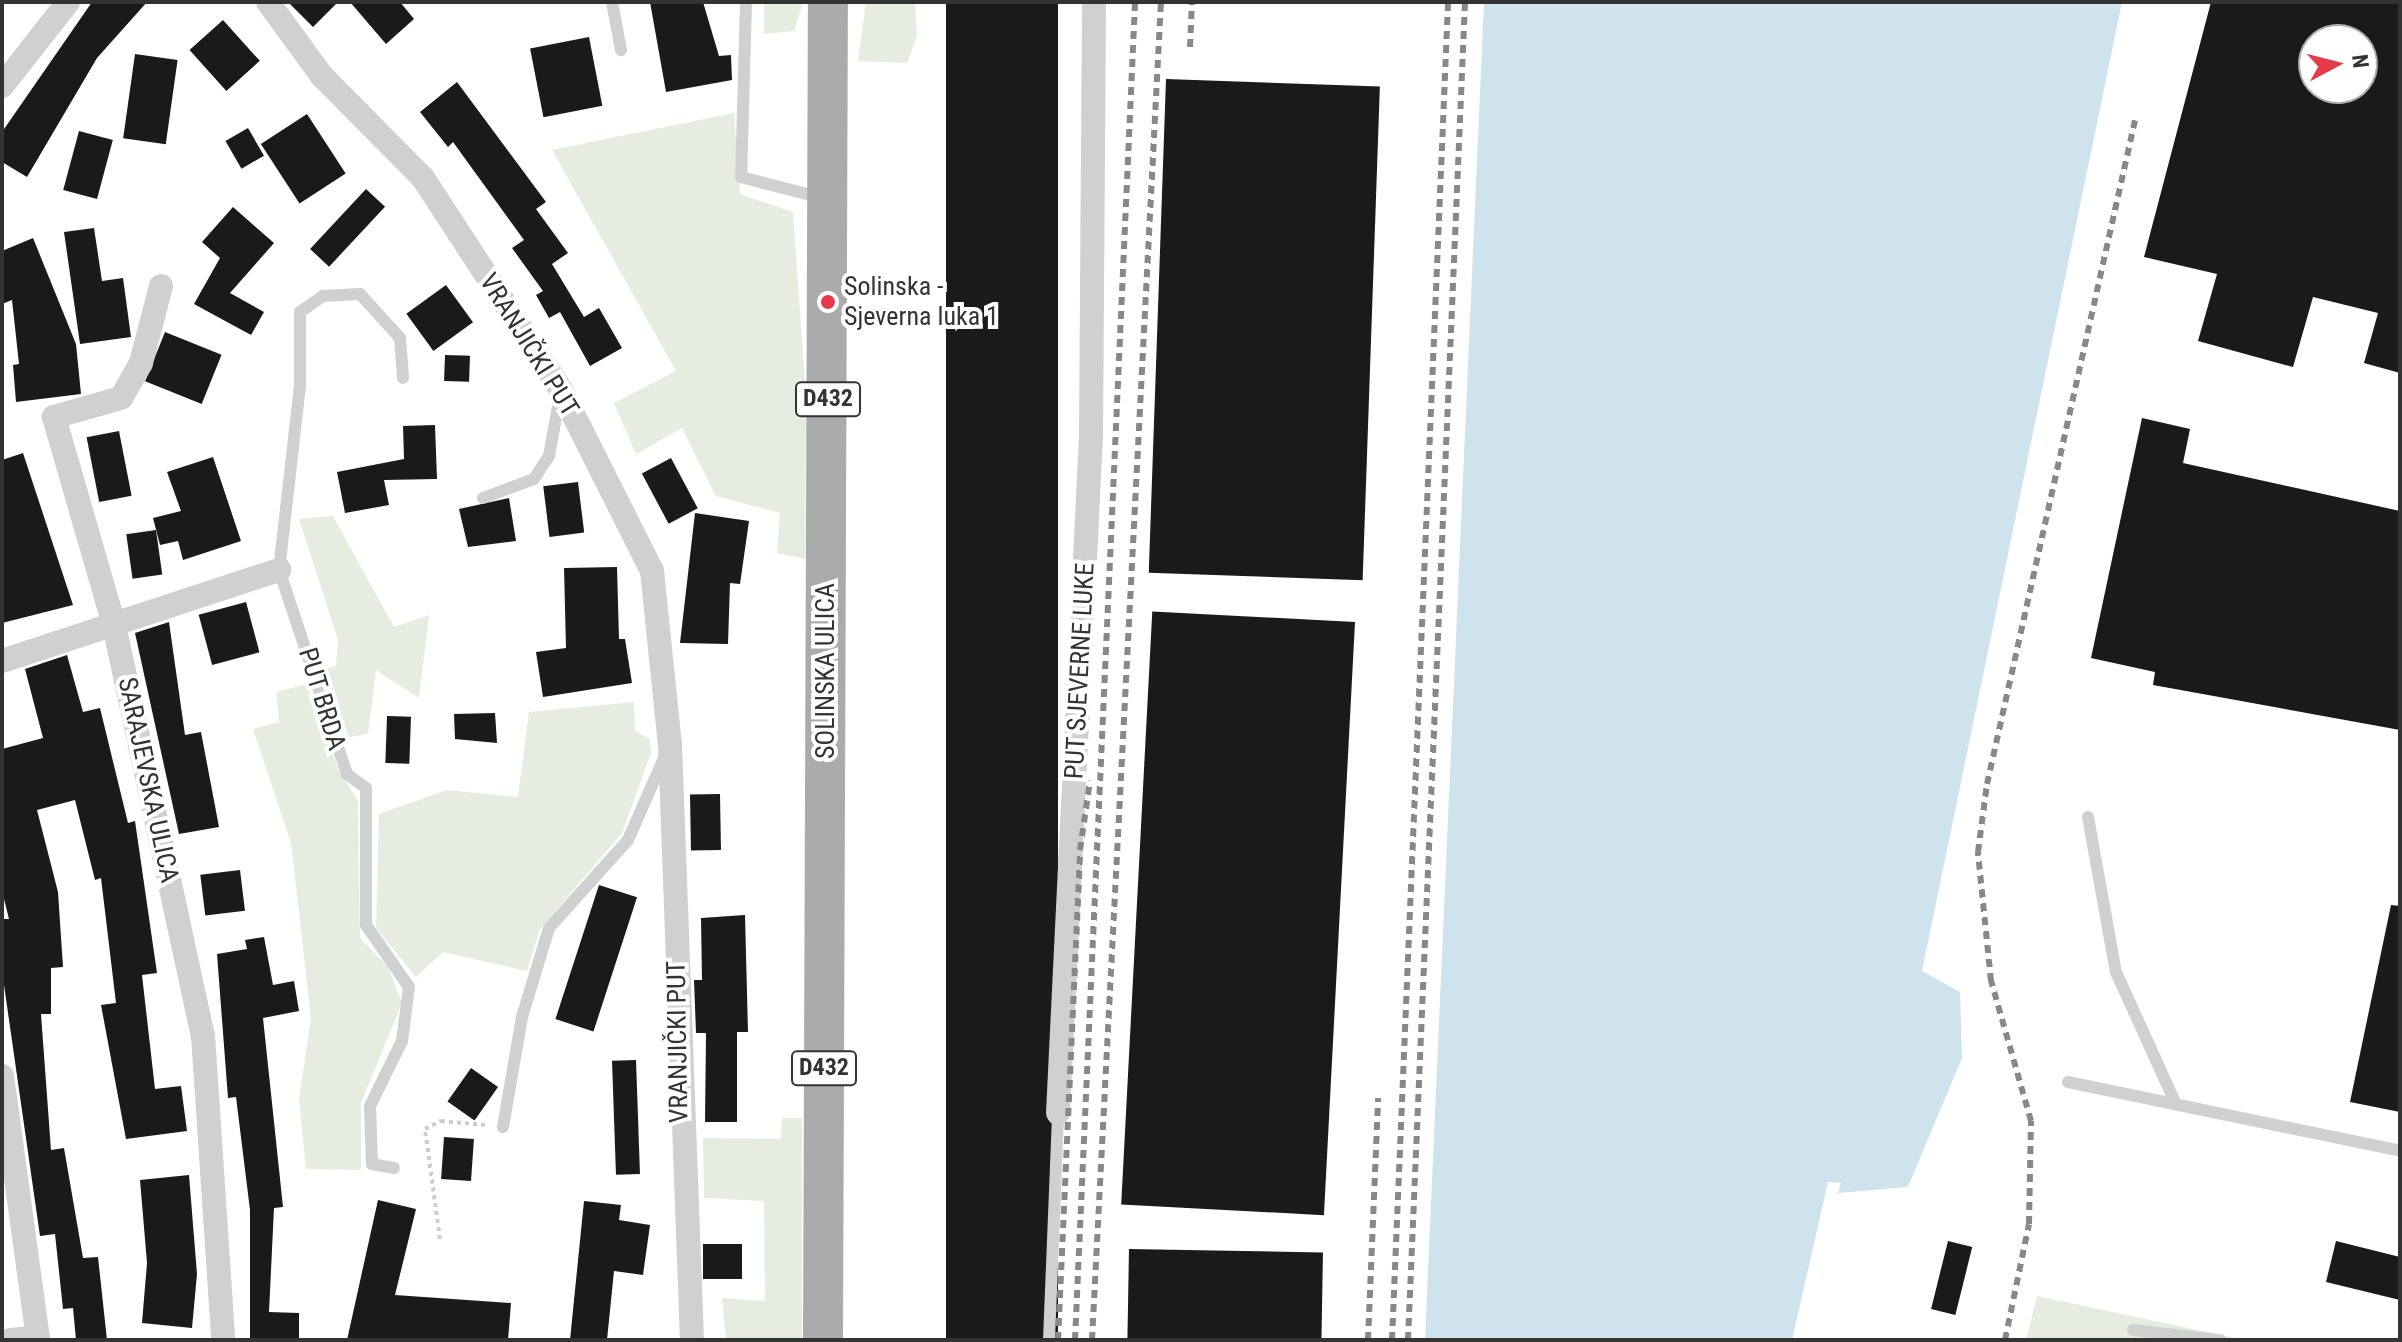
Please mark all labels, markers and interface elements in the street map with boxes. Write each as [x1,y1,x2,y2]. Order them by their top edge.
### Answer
north arrow [2298,24,2378,104]
text: N [2347,53,2374,69]
street label: VRANJIČKI PUT [473,268,585,422]
place label: Solinska - Sjeverna luka 1 [844,271,999,332]
marker: Solinska - Sjeverna luka 1 [819,293,837,311]
road number: D432 [794,379,862,419]
street label: PUT SJEVERNE LUKE [1059,562,1101,780]
street label: SOLINSKA ULICA [810,583,842,759]
street label: PUT BRDA [292,644,352,754]
street label: SARAJEVSKA ULICA [111,674,185,886]
street label: VRANJIČKI PUT [661,961,695,1123]
road number: D432 [790,1048,858,1088]

